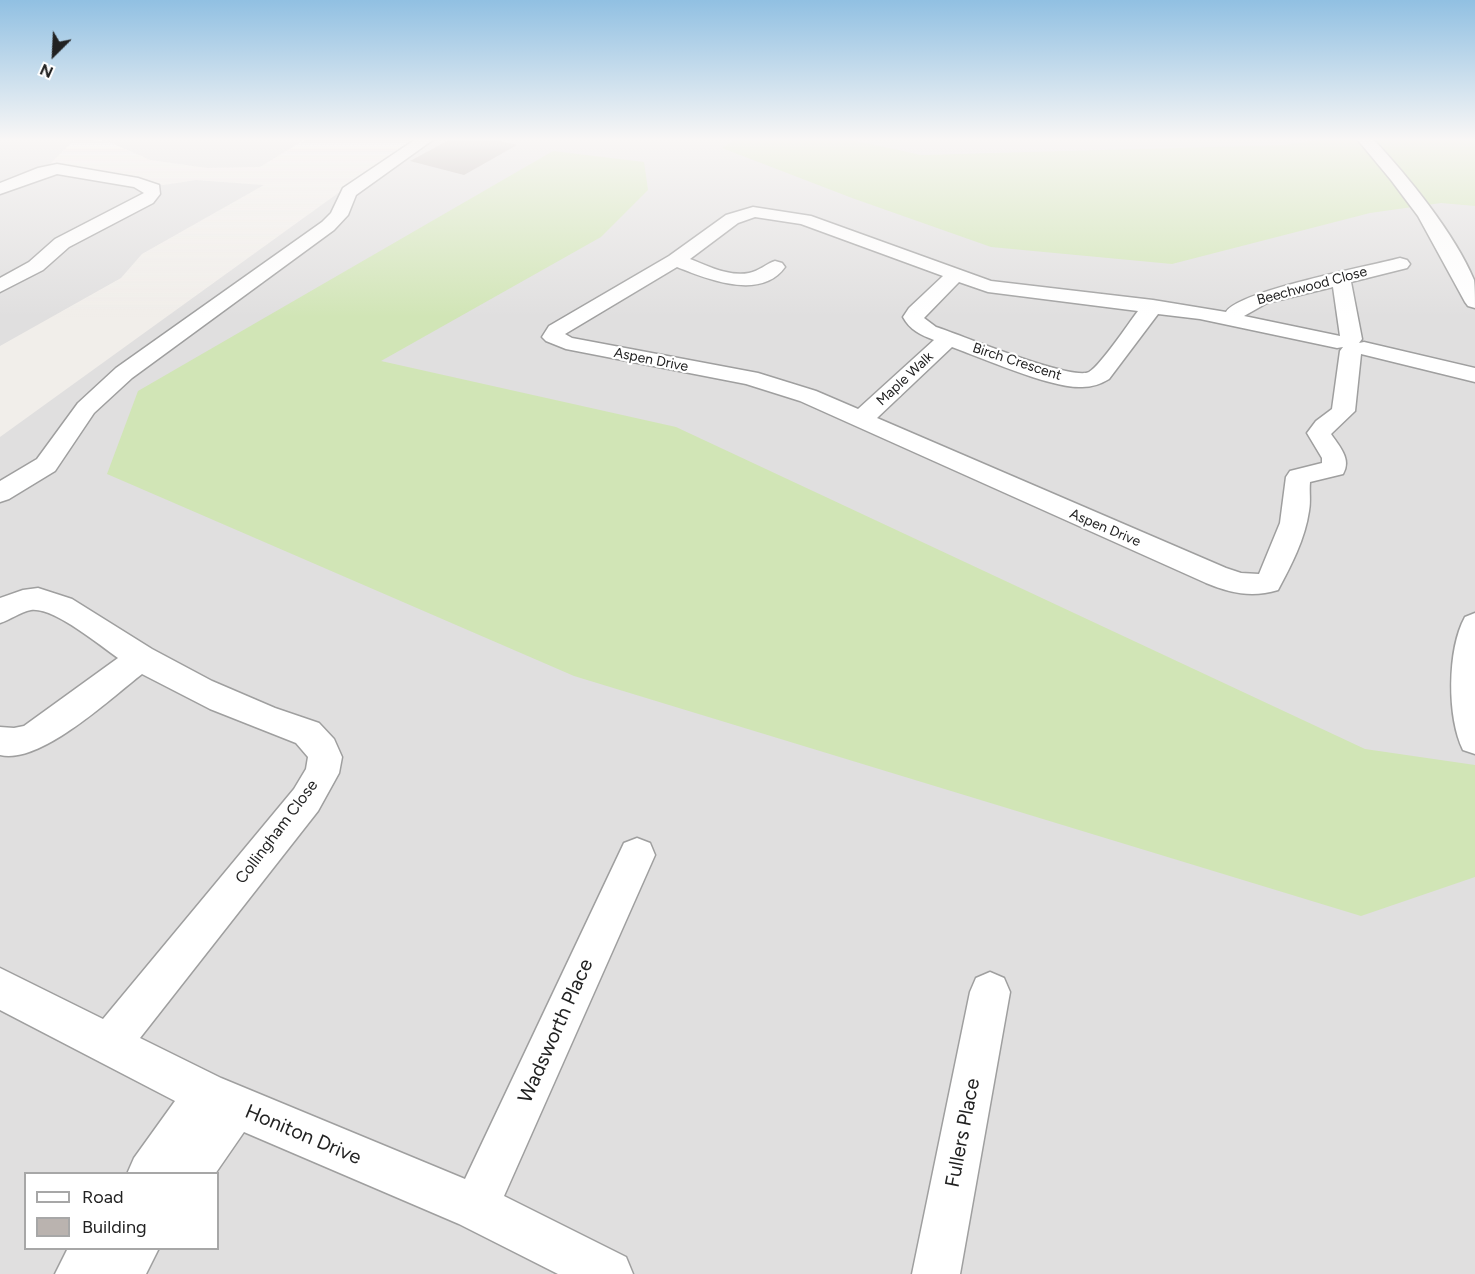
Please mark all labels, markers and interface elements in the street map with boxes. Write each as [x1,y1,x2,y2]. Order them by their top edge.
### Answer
north arrow [24,24,84,84]
text: N [37,60,56,82]
street label: Beechwood Close [1255,263,1369,309]
street label: Birch Crescent [970,340,1064,384]
street label: Aspen Drive [612,345,690,375]
street label: Maple Walk [873,349,937,409]
street label: Aspen Drive [1067,506,1143,550]
street label: Collingham Close [232,776,322,888]
street label: Wadsworth Place [514,955,598,1107]
street label: Fullers Place [941,1076,985,1190]
street label: Honiton Drive [241,1100,365,1170]
legend [24,1172,219,1250]
text: Road [82,1186,123,1208]
text: Building [82,1216,147,1238]

